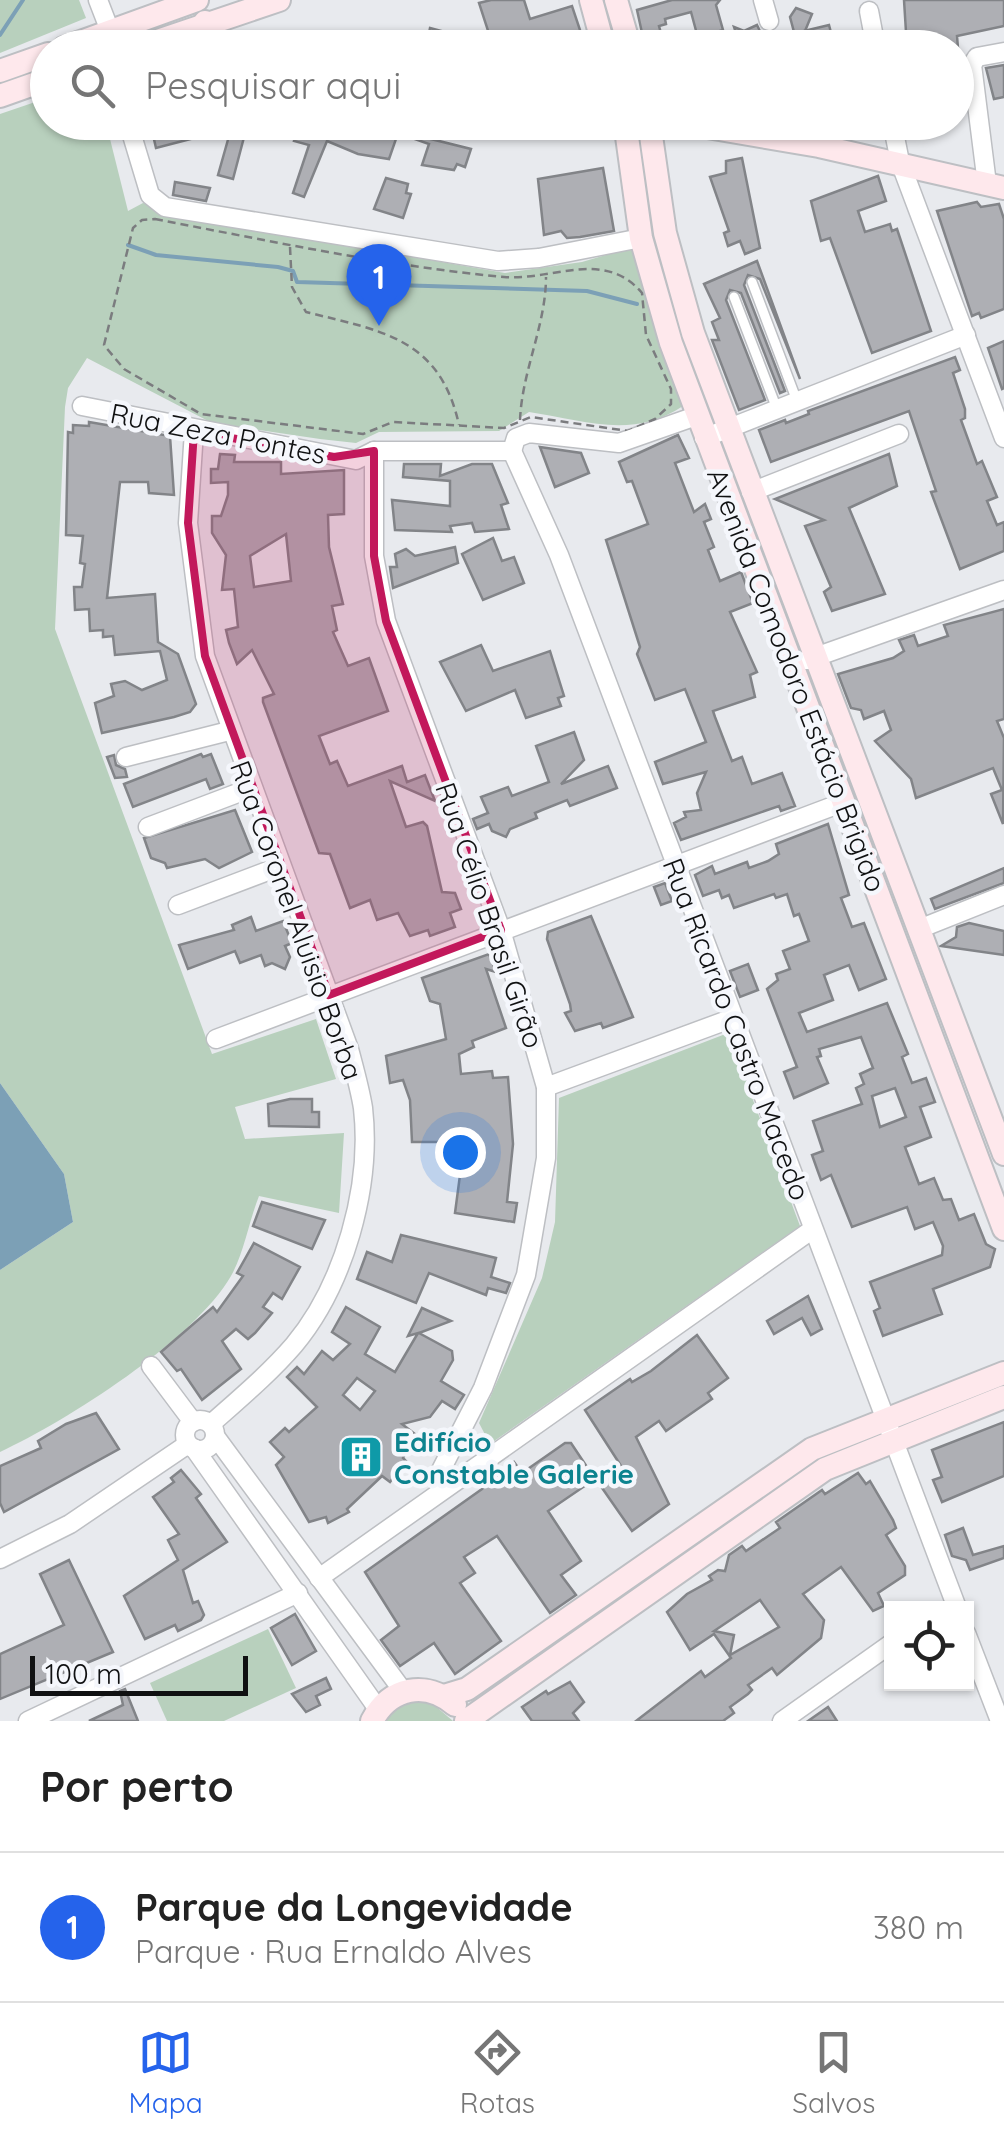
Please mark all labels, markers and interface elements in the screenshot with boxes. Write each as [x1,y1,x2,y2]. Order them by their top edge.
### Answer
search box [30,30,974,140]
icon: search [65,58,120,113]
text: Pesquisar aqui [145,61,401,109]
pin: 1 [346,244,412,326]
street label: Rua Zeza Pontes [107,395,329,471]
street label: Avenida Comodoro Estácio Brigido [700,463,894,897]
street label: Rua Coronel Aluisio Borba [223,756,371,1084]
street label: Rua Célio Brasil Girão [428,778,552,1052]
street label: Rua Ricardo Castro Macedo [655,853,819,1205]
your location [435,1127,486,1178]
place label: Edifício Constable Galerie [394,1424,634,1491]
building icon: Edifício Constable Galerie [338,1434,384,1480]
map controls [884,1601,974,1691]
button: locate [884,1601,974,1691]
scale bar [30,1651,248,1696]
text: 100 m [45,1656,122,1691]
text: Por perto [40,1760,234,1813]
text: Parque da Longevidade [135,1883,573,1931]
text: 1 [66,1907,79,1947]
text: 380 m [873,1907,964,1947]
text: Parque · Rua Ernaldo Alves [135,1931,532,1971]
tab: Mapa [129,2025,203,2120]
tab: Rotas [460,2025,535,2120]
tab: Salvos [792,2025,875,2120]

